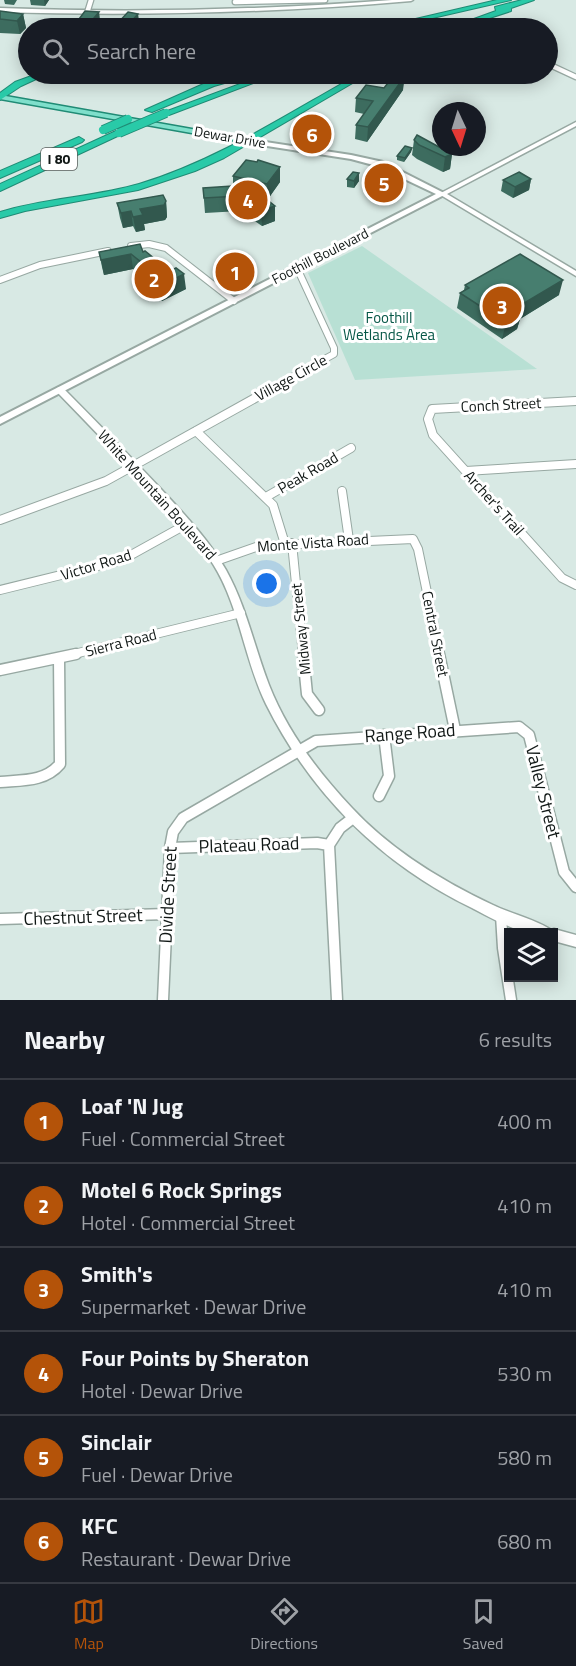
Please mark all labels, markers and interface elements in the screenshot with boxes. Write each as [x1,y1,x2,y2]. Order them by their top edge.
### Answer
search box [18,18,558,84]
text: Search here [87,34,196,68]
icon: search [39,35,72,68]
north arrow [432,102,486,156]
pin: 6 [292,112,332,156]
street label: Dewar Drive [193,120,267,153]
road number: I 80 [41,148,77,170]
pin: 5 [364,160,404,206]
pin: 4 [228,178,268,222]
street label: Foothill Boulevard [268,222,372,289]
pin: 1 [216,250,254,294]
pin: 2 [134,256,174,302]
pin: 3 [482,284,522,328]
park label: Foothill Wetlands Area [343,306,436,346]
street label: Village Circle [251,348,331,407]
street label: Conch Street [460,391,543,418]
street label: White Mountain Boulevard [93,424,222,565]
street label: Peak Road [273,446,342,499]
street label: Archer's Trail [459,465,530,540]
street label: Monte Vista Road [256,527,370,558]
street label: Victor Road [58,543,134,586]
your location [252,569,281,598]
street label: Midway Street [284,581,317,676]
street label: Central Street [416,589,455,680]
street label: Sierra Road [83,623,159,662]
street label: Range Road [364,716,456,749]
street label: Valley Street [519,742,568,842]
street label: Plateau Road [198,829,300,860]
street label: Divide Street [151,845,184,944]
street label: Chestnut Street [23,901,144,932]
map controls [504,928,558,982]
button: layers [504,928,558,982]
text: Nearby [24,1020,105,1059]
text: 6 results [479,1024,552,1055]
text: Loaf 'N Jug [81,1089,183,1123]
text: 1 [38,1106,49,1137]
text: 400 m [497,1106,552,1137]
text: Fuel · Commercial Street [81,1123,285,1154]
text: Motel 6 Rock Springs [81,1173,282,1207]
text: 2 [38,1190,49,1221]
text: 410 m [497,1190,552,1221]
text: Hotel · Commercial Street [81,1207,295,1238]
text: Smith's [81,1257,153,1291]
text: 3 [38,1274,49,1305]
text: 410 m [497,1274,552,1305]
text: Supermarket · Dewar Drive [81,1291,306,1322]
text: Four Points by Sheraton [81,1341,309,1375]
text: 4 [38,1358,49,1389]
text: 530 m [497,1358,552,1389]
text: Hotel · Dewar Drive [81,1375,243,1406]
text: Sinclair [81,1425,152,1459]
text: 5 [38,1442,49,1473]
text: 580 m [497,1442,552,1473]
text: Fuel · Dewar Drive [81,1459,233,1490]
text: KFC [81,1509,118,1543]
text: 6 [38,1526,49,1557]
text: 680 m [497,1526,552,1557]
text: Restaurant · Dewar Drive [81,1543,291,1574]
tab: Map [72,1595,105,1655]
tab: Directions [250,1595,318,1655]
tab: Saved [463,1595,504,1655]

